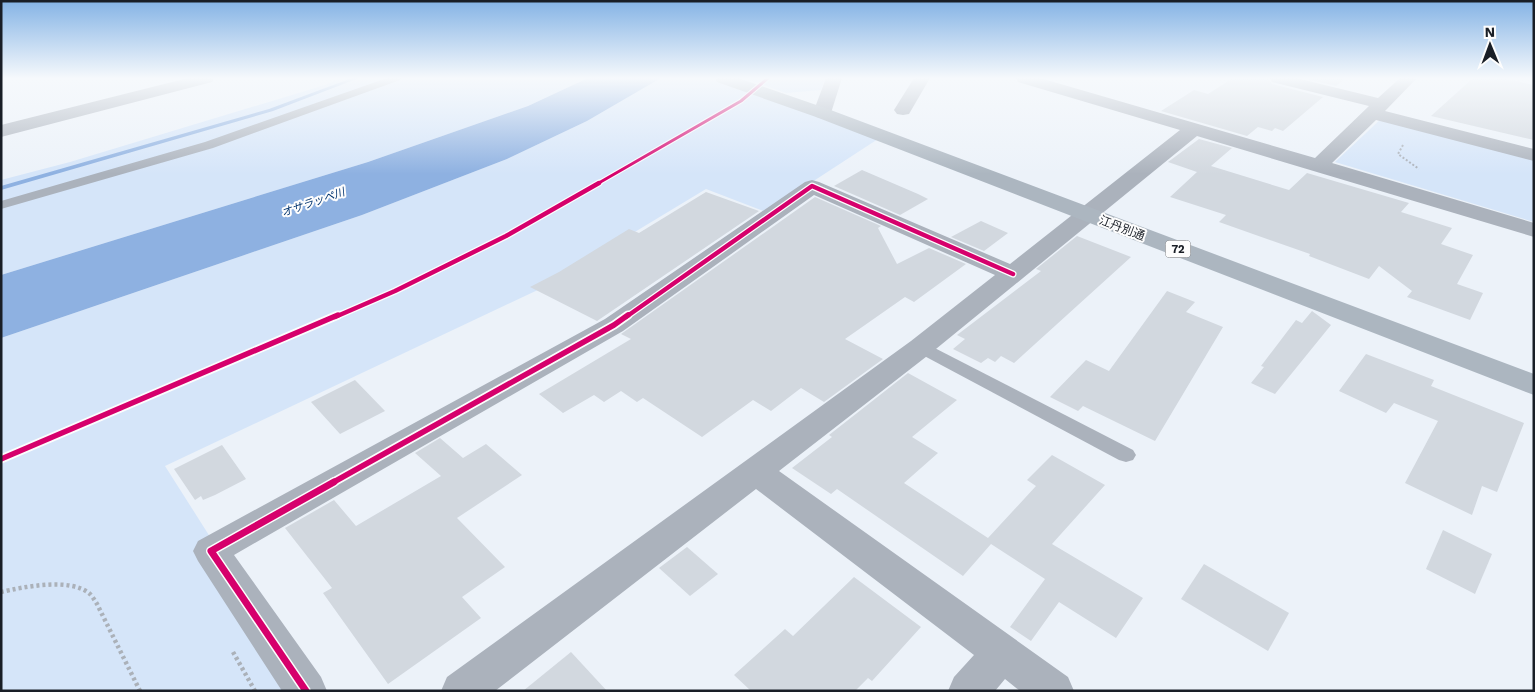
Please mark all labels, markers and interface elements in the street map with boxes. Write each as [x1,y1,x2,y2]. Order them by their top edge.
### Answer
north arrow [1465,20,1515,70]
text: N [1484,24,1495,40]
water label: オサラッペ川 [280,185,347,219]
street label: 江丹別通 [1097,213,1147,243]
road number: 72 [1166,240,1190,258]

